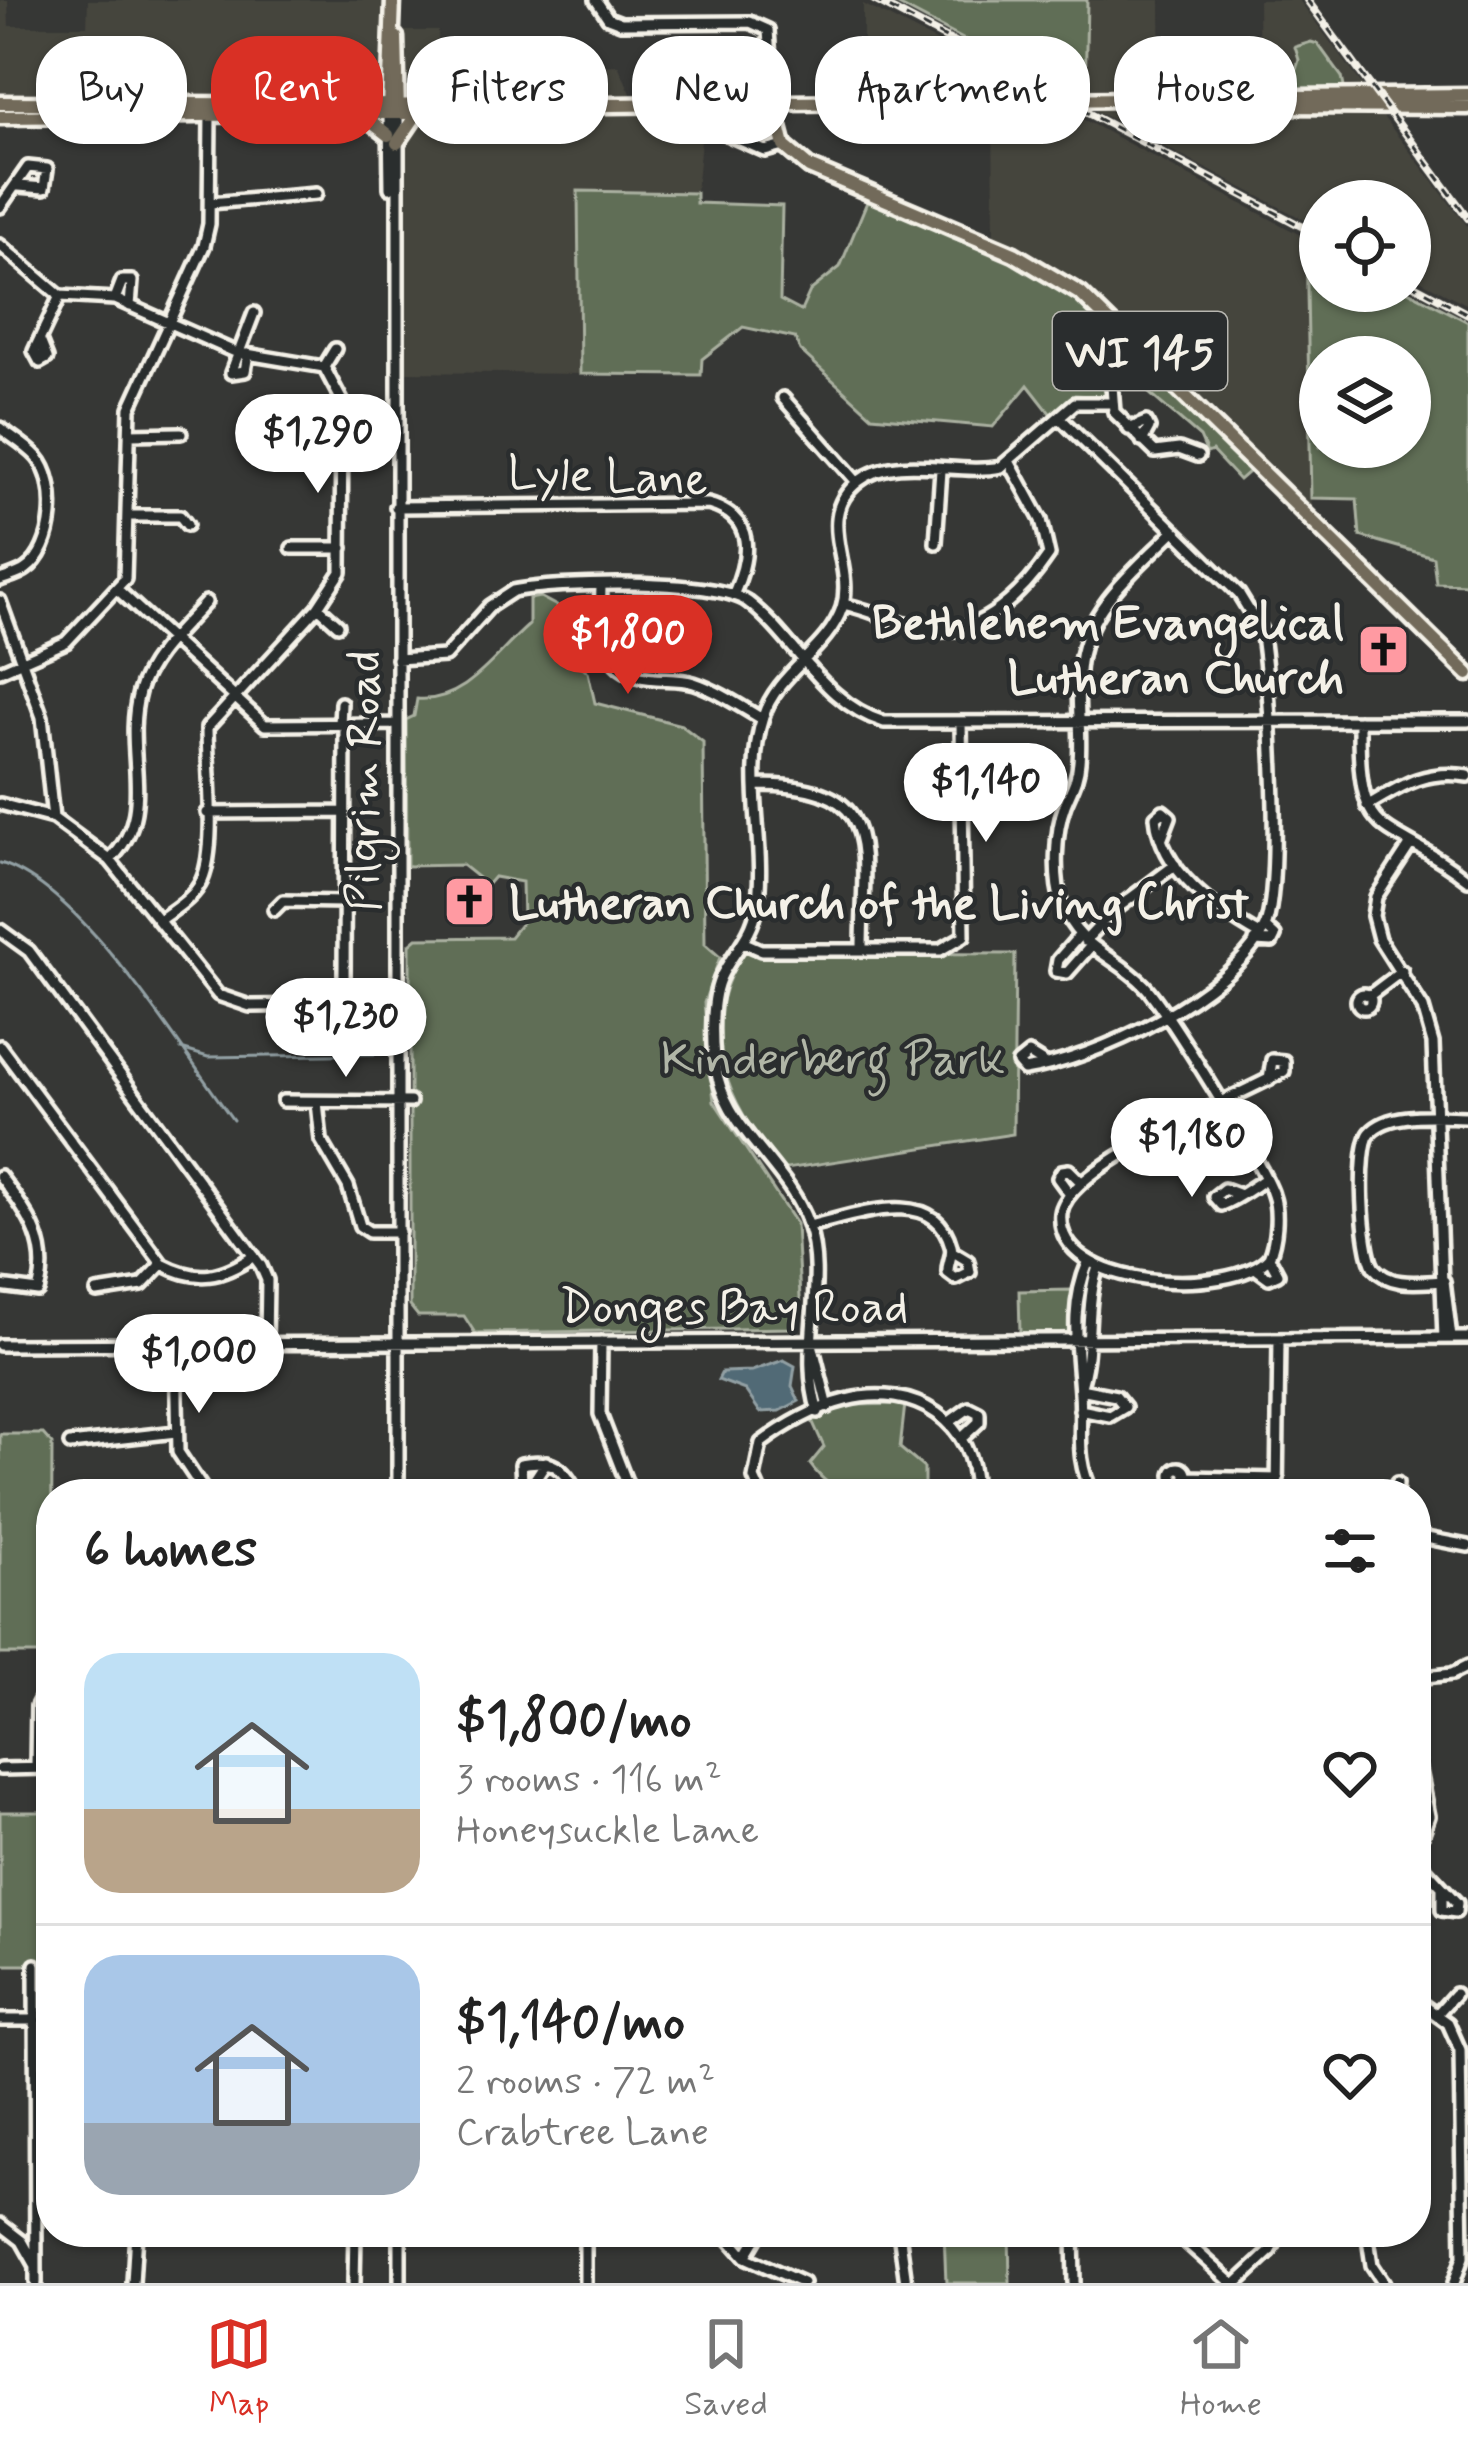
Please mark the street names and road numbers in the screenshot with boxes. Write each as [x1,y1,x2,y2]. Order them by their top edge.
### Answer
road number: WI 145 [1053,312,1227,390]
street label: Lyle Lane [506,443,709,512]
street label: Pilgrim Road [334,650,400,912]
street label: Donges Bay Road [560,1277,908,1343]

